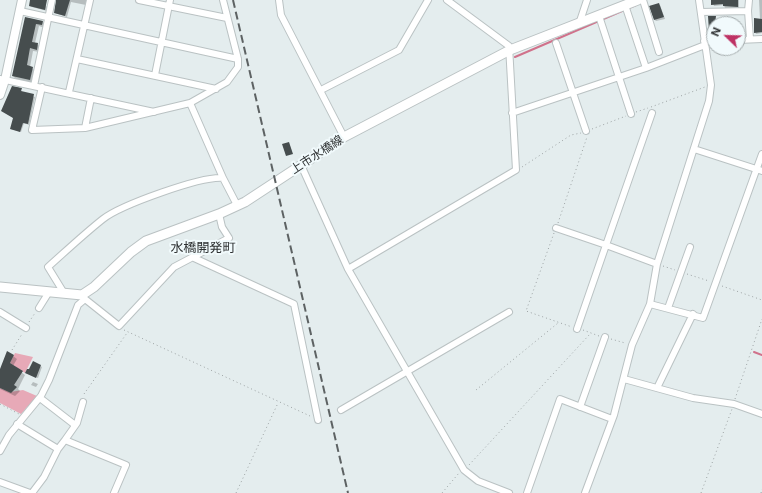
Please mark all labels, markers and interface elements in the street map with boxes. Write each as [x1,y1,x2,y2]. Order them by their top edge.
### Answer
north arrow [706,16,746,56]
text: N [708,25,724,38]
street label: 上市水橋線 [288,133,346,177]
district label: 水橋開発町 [171,240,235,256]

